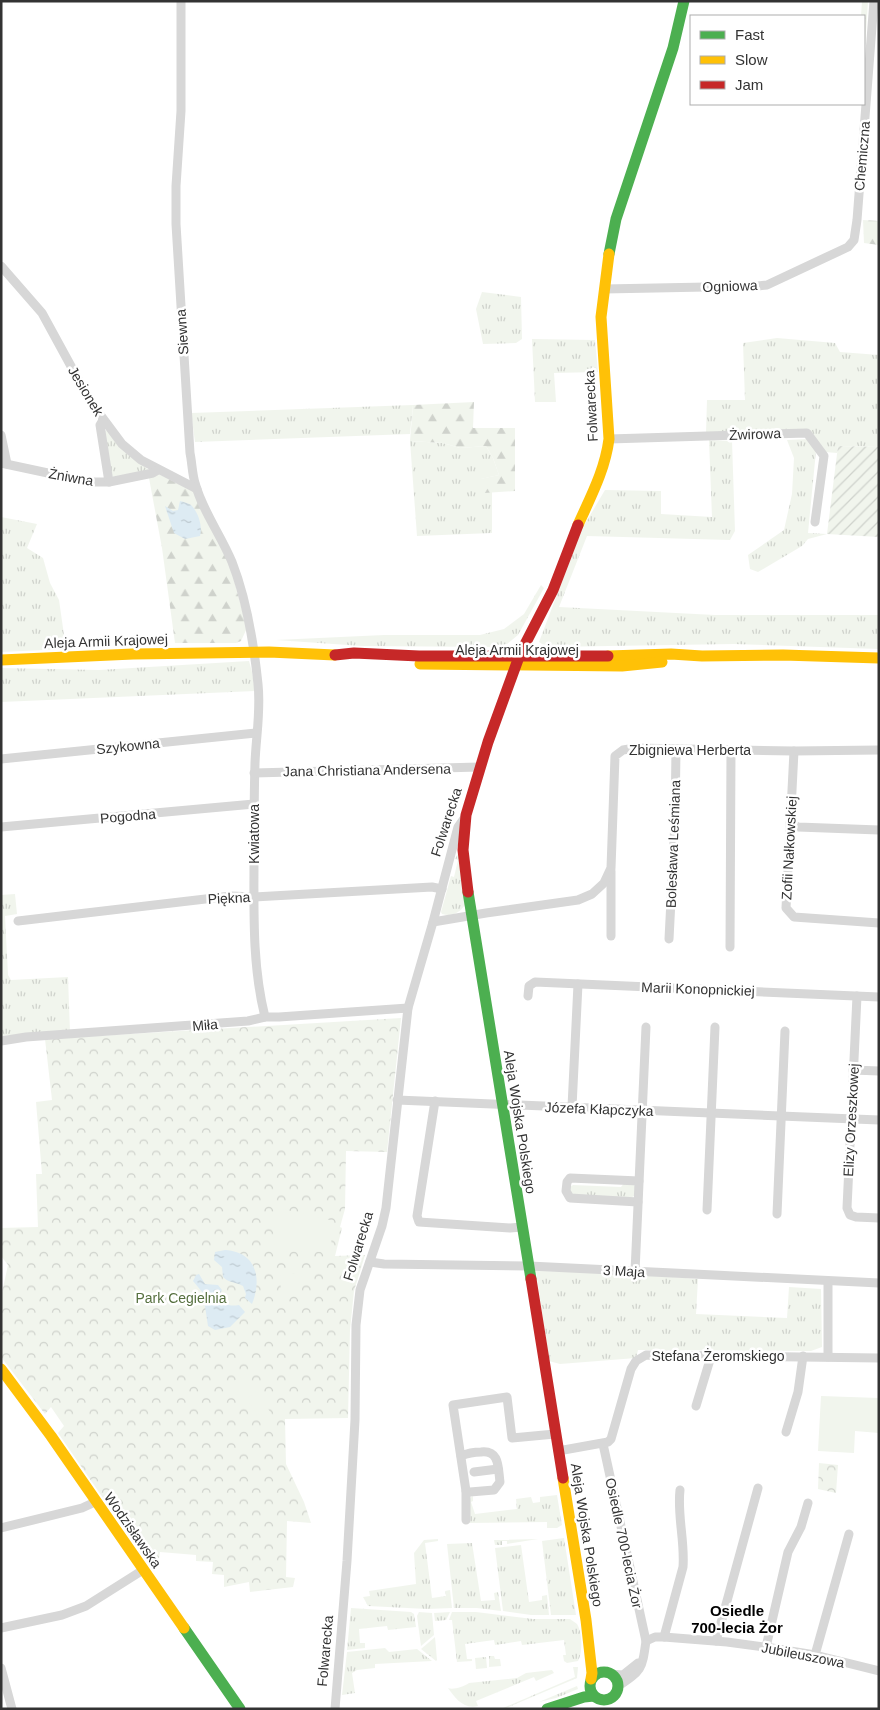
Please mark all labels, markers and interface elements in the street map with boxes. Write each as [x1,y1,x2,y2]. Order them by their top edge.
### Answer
legend [690,15,865,105]
text: Fast [735,26,765,43]
text: Slow [735,51,768,68]
text: Jam [735,76,763,93]
street label: Chemiczna [851,120,873,192]
street label: Ogniowa [702,277,758,295]
street label: Siewna [172,308,192,355]
street label: Jesionek [65,363,108,420]
street label: Folwarecka [581,370,601,442]
street label: Żwirowa [729,424,782,443]
street label: Żniwna [47,464,95,489]
street label: Aleja Armii Krajowej [44,631,168,651]
street label: Aleja Armii Krajowej [455,642,579,658]
street label: Szykowna [95,735,161,757]
street label: Zbigniewa Herberta [629,742,751,758]
street label: Jana Christiana Andersena [283,761,451,779]
street label: Bolesława Leśmiana [663,779,683,908]
street label: Folwarecka [427,785,465,859]
street label: Zofii Nałkowskiej [778,796,800,900]
street label: Kwiatowa [246,804,262,864]
street label: Pogodna [99,806,157,826]
street label: Piękna [207,889,251,907]
street label: Marii Konopnickiej [641,979,755,999]
street label: Miła [192,1016,219,1034]
street label: Aleja Wojska Polskiego [501,1049,539,1195]
street label: Elizy Orzeszkowej [840,1063,862,1177]
street label: Józefa Kłapczyka [544,1099,654,1119]
street label: Folwarecka [340,1209,376,1283]
street label: 3 Maja [603,1262,646,1280]
park label: Park Cegielnia [135,1290,227,1306]
street label: Stefana Żeromskiego [651,1347,785,1364]
street label: Aleja Wojska Polskiego [568,1462,606,1608]
street label: Osiedle 700-lecia Żor [602,1476,647,1610]
street label: Wodzisławska [101,1489,165,1571]
district label: Osiedle 700-lecia Żor [691,1602,783,1636]
street label: Folwarecka [314,1614,336,1687]
street label: Jubileuszowa [760,1639,846,1671]

